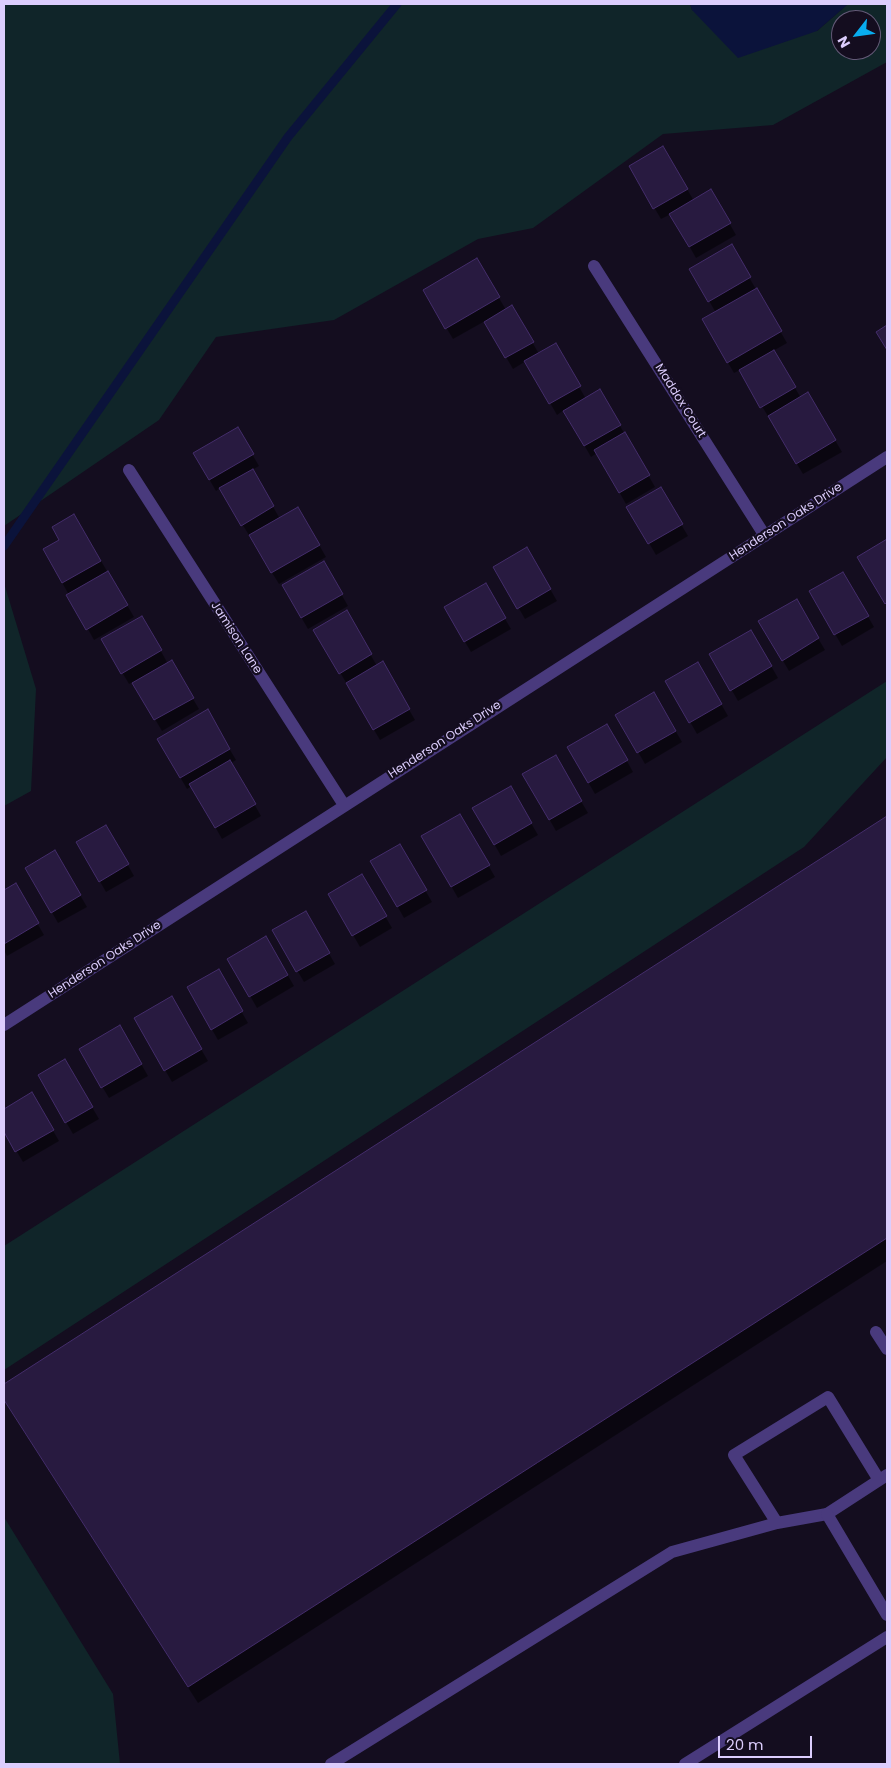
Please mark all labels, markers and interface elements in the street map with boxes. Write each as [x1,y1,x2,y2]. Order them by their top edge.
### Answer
north arrow [831,10,881,60]
text: N [833,32,855,52]
street label: Maddox Court [651,361,709,441]
street label: Henderson Oaks Drive [727,480,845,564]
street label: Jamison Lane [207,599,265,677]
street label: Henderson Oaks Drive [386,698,504,782]
street label: Henderson Oaks Drive [46,918,164,1002]
scale bar [721,1726,815,1758]
text: 20 m [726,1734,764,1755]

